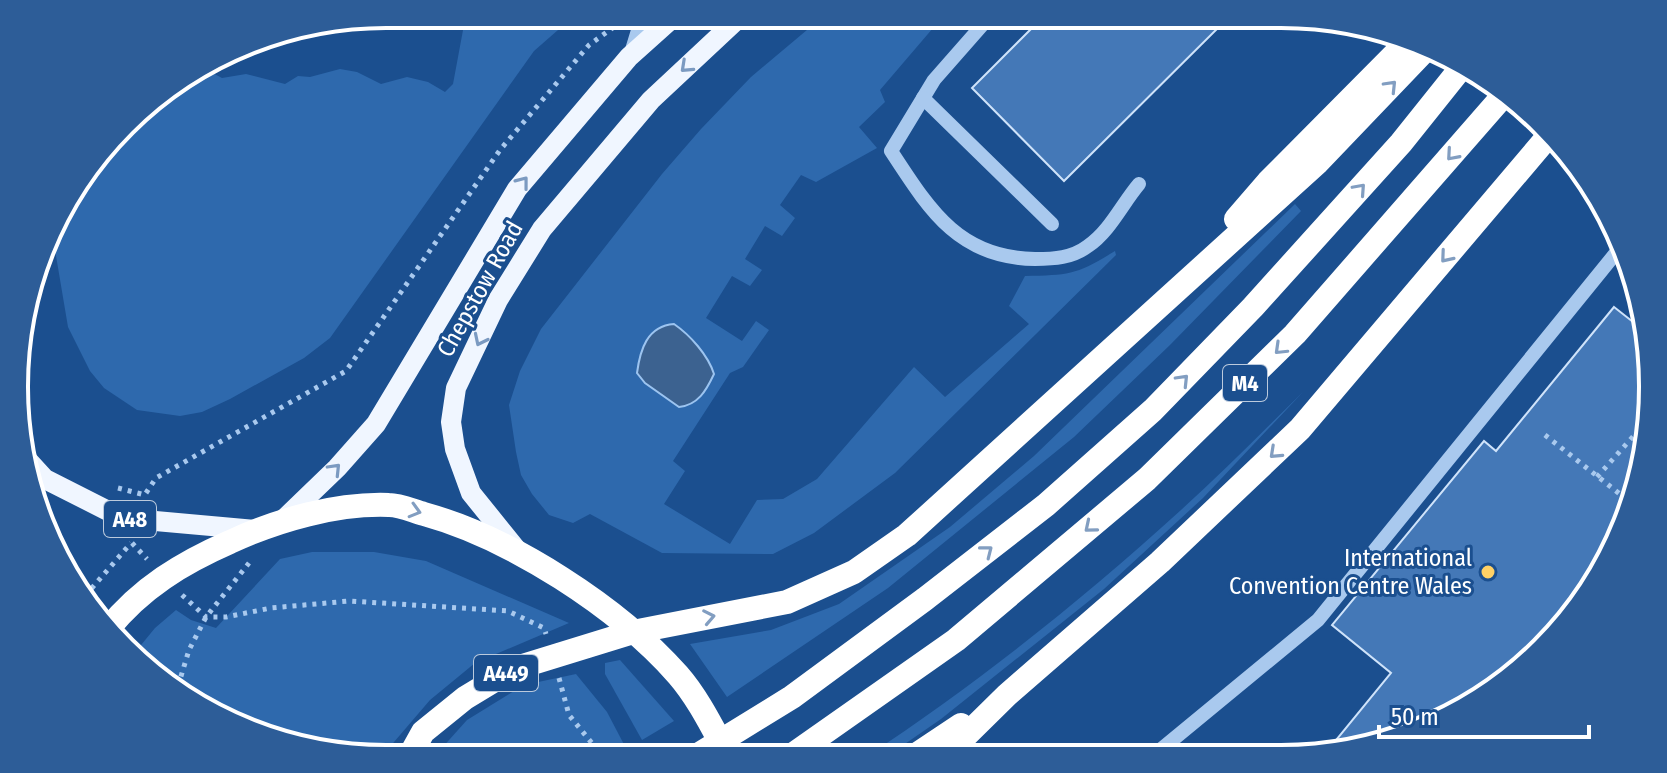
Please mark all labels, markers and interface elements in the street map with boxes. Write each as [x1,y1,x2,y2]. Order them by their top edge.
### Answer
one-way arrow [681,58,695,73]
one-way arrow [1381,80,1395,95]
one-way arrow [1447,145,1462,160]
one-way arrow [513,177,528,191]
one-way arrow [1350,184,1364,199]
street label: Chepstow Road [431,216,529,362]
one-way arrow [1441,248,1456,262]
one-way arrow [474,331,489,346]
one-way arrow [1275,340,1289,355]
road number: M4 [1223,365,1267,401]
one-way arrow [1173,375,1188,389]
one-way arrow [1270,444,1285,458]
one-way arrow [326,464,340,478]
road number: A48 [104,501,156,537]
one-way arrow [407,502,421,518]
one-way arrow [1085,517,1099,532]
place label: International Convention Centre Wales [1229,544,1472,600]
one-way arrow [978,546,993,560]
marker: International Convention Centre Wales [1479,563,1497,581]
one-way arrow [702,609,716,626]
road number: A449 [474,655,538,691]
scale bar [1379,689,1589,739]
text: 50 m [1391,703,1439,731]

